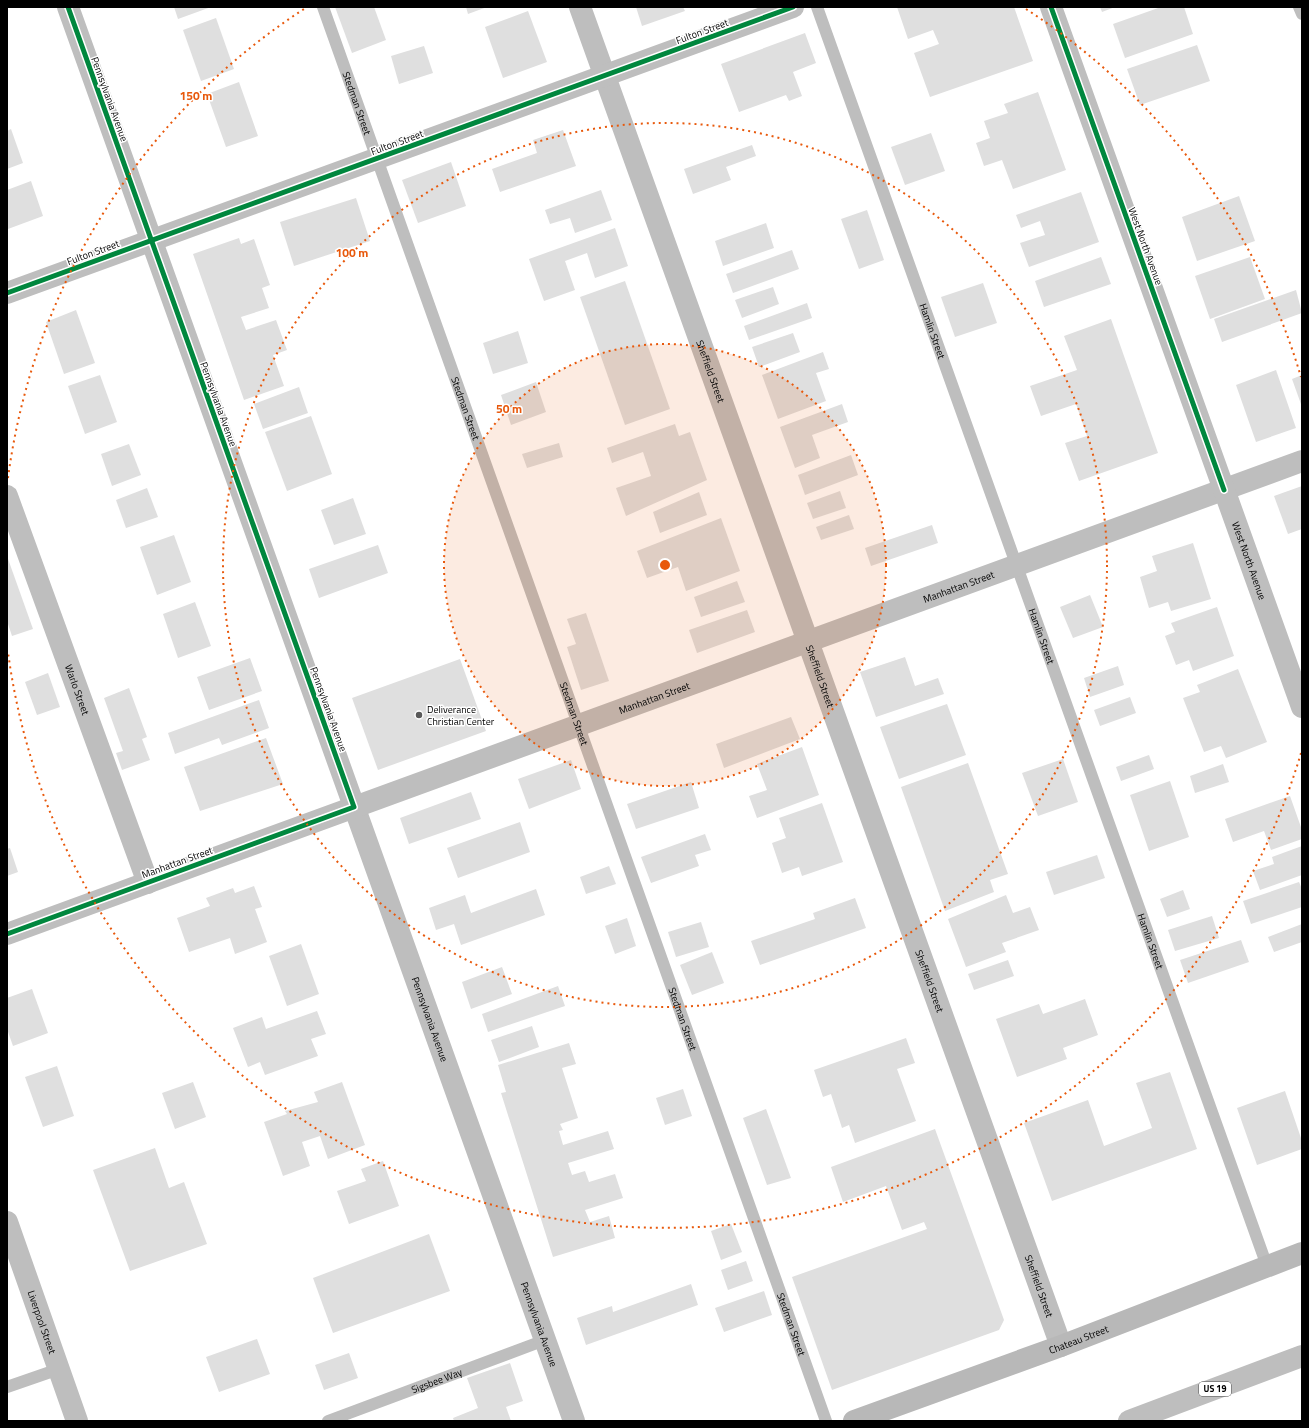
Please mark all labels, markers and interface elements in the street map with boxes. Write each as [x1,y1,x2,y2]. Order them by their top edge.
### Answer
street label: Fulton Street [674,15,731,48]
street label: Pennsylvania Avenue [87,55,132,144]
street label: Stedman Street [339,70,375,137]
text: 150 m [180,86,212,105]
street label: Fulton Street [369,126,426,159]
street label: West North Avenue [1124,205,1167,287]
street label: Fulton Street [65,236,122,269]
text: 100 m [336,243,368,262]
street label: Hamlin Street [915,301,949,361]
street label: Sheffield Street [692,338,729,405]
street label: Pennsylvania Avenue [196,360,241,449]
street label: Stedman Street [447,375,484,443]
text: 50 m [496,399,522,418]
street label: West North Avenue [1228,520,1270,602]
centre of rings [658,558,672,572]
street label: Manhattan Street [921,567,997,607]
street label: Hamlin Street [1025,606,1058,667]
street label: Sheffield Street [802,643,838,710]
street label: Warlo Street [61,662,93,718]
street label: Pennsylvania Avenue [306,665,351,754]
street label: Manhattan Street [617,678,692,718]
street label: Stedman Street [556,680,592,748]
place label: Deliverance Christian Center [427,702,495,729]
marker: Deliverance Christian Center [414,710,424,720]
street label: Manhattan Street [140,843,215,882]
street label: Hamlin Street [1134,911,1167,972]
street label: Sheffield Street [911,948,948,1015]
street label: Pennsylvania Avenue [408,975,452,1064]
street label: Stedman Street [664,985,701,1053]
street label: Sheffield Street [1021,1253,1057,1320]
street label: Pennsylvania Avenue [517,1280,561,1369]
street label: Liverpool Street [24,1288,60,1356]
street label: Stedman Street [773,1291,809,1358]
street label: Chateau Street [1047,1321,1111,1358]
street label: Sigsbee Way [409,1364,465,1397]
road number: US 19 [1199,1382,1231,1396]

